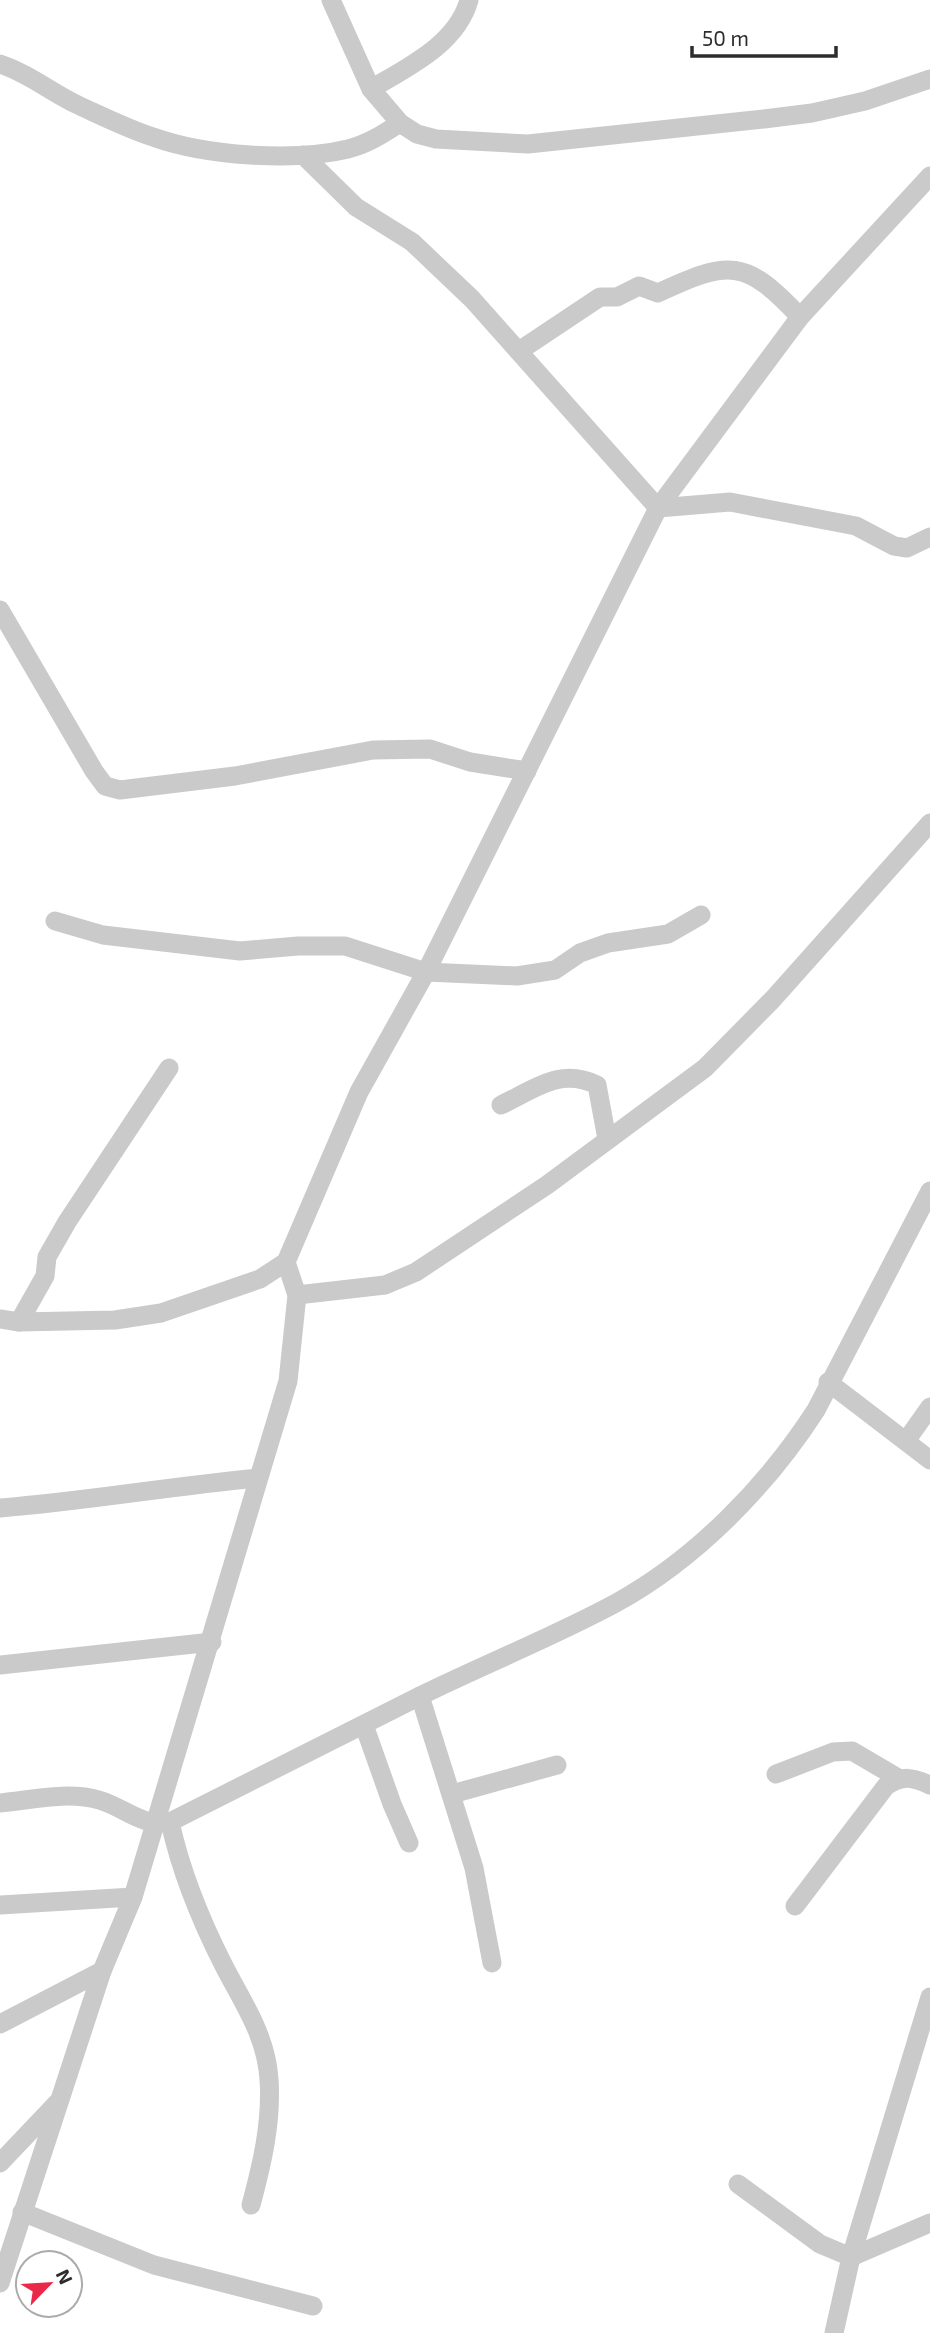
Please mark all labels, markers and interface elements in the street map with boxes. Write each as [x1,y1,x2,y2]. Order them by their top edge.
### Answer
scale bar [692,14,836,58]
text: 50 m [702,25,749,50]
north arrow [14,2249,84,2319]
text: N [52,2266,78,2288]

